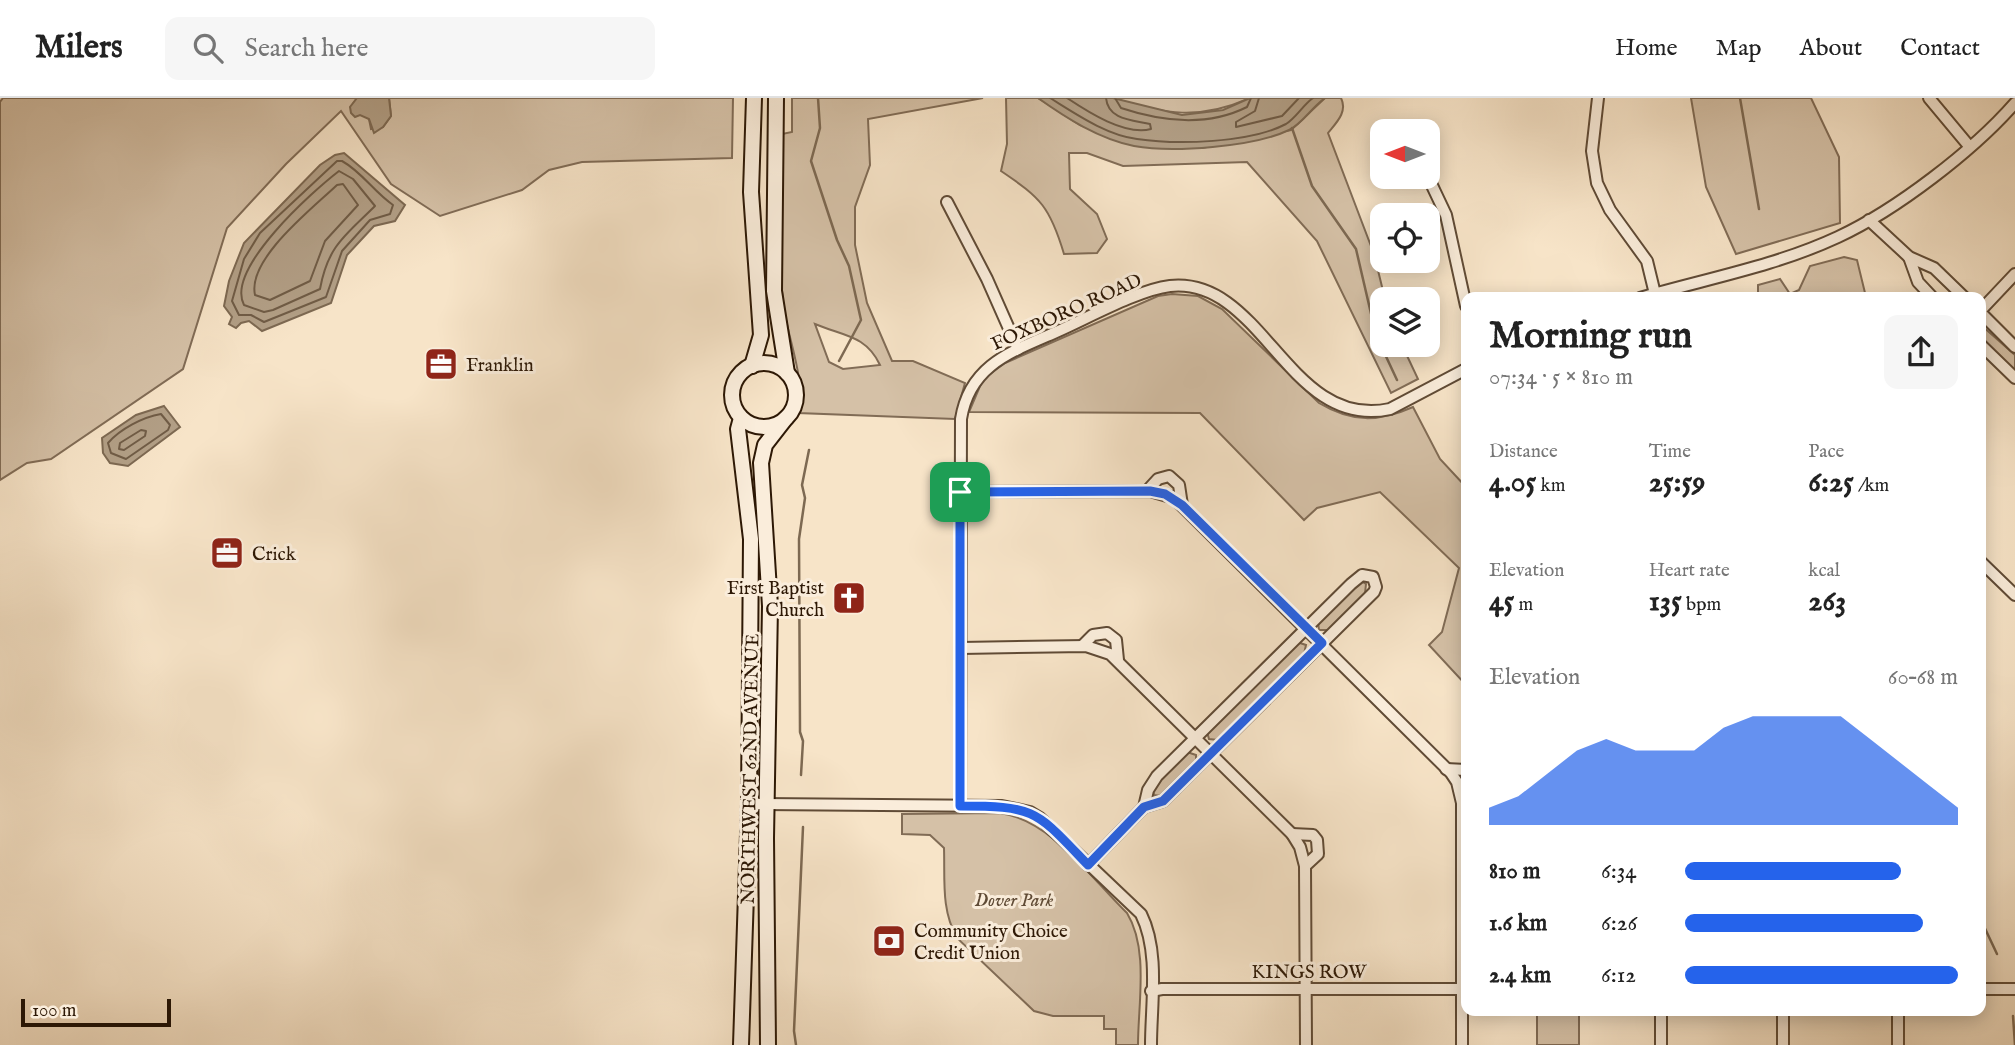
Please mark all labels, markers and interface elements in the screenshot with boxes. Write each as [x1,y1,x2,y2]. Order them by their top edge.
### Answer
search box [165,17,655,80]
text: Milers [35,27,123,69]
icon: search [189,29,227,67]
text: Search here [245,32,369,65]
text: Home [1615,33,1678,64]
text: Map [1716,33,1762,64]
text: About [1800,33,1862,64]
text: Contact [1900,33,1980,64]
north arrow [1370,119,1440,189]
map controls [1370,119,1440,357]
button: locate [1370,203,1440,273]
street label: FOXBORO ROAD [988,269,1146,357]
button: layers [1370,287,1440,357]
text: Morning run [1489,313,1692,361]
button: share [1884,315,1958,389]
office icon: Franklin [422,345,460,383]
place label: Franklin [466,354,534,378]
text: 07:34 · 5 × 810 m [1489,363,1633,392]
text: Distance [1489,440,1558,464]
text: Time [1649,440,1691,464]
text: Pace [1808,440,1844,464]
pin [930,462,990,522]
text: 4.05 [1489,464,1536,502]
text: 25:59 [1649,464,1705,502]
text: 6:25 [1808,464,1854,502]
icon: arrive [941,473,979,511]
text: km [1536,474,1565,498]
text: /km [1854,474,1889,498]
office icon: Crick [208,534,246,572]
place label: Crick [252,543,297,567]
text: Elevation [1489,559,1564,583]
text: Heart rate [1649,559,1730,583]
text: kcal [1808,559,1840,583]
place label: First Baptist Church [727,577,824,623]
church icon: First Baptist Church [830,579,868,617]
text: 45 [1489,583,1514,621]
text: 135 [1649,583,1682,621]
text: 263 [1808,583,1846,621]
text: m [1514,593,1533,617]
text: bpm [1682,593,1721,617]
street label: NORTHWEST 62ND AVENUE [737,633,765,905]
text: Elevation [1489,663,1580,692]
text: 60–68 m [1888,663,1958,692]
text: 810 m [1489,857,1541,886]
text: 6:34 [1601,857,1637,886]
park label: Dover Park [975,889,1054,913]
text: 1.6 km [1489,909,1547,938]
text: 6:26 [1601,909,1637,938]
place label: Community Choice Credit Union [914,920,1068,966]
bank icon: Community Choice Credit Union [870,922,908,960]
street label: KINGS ROW [1252,961,1367,985]
text: 2.4 km [1489,961,1551,990]
text: 6:12 [1601,961,1636,990]
scale bar [21,996,172,1028]
text: 100 m [32,999,76,1023]

